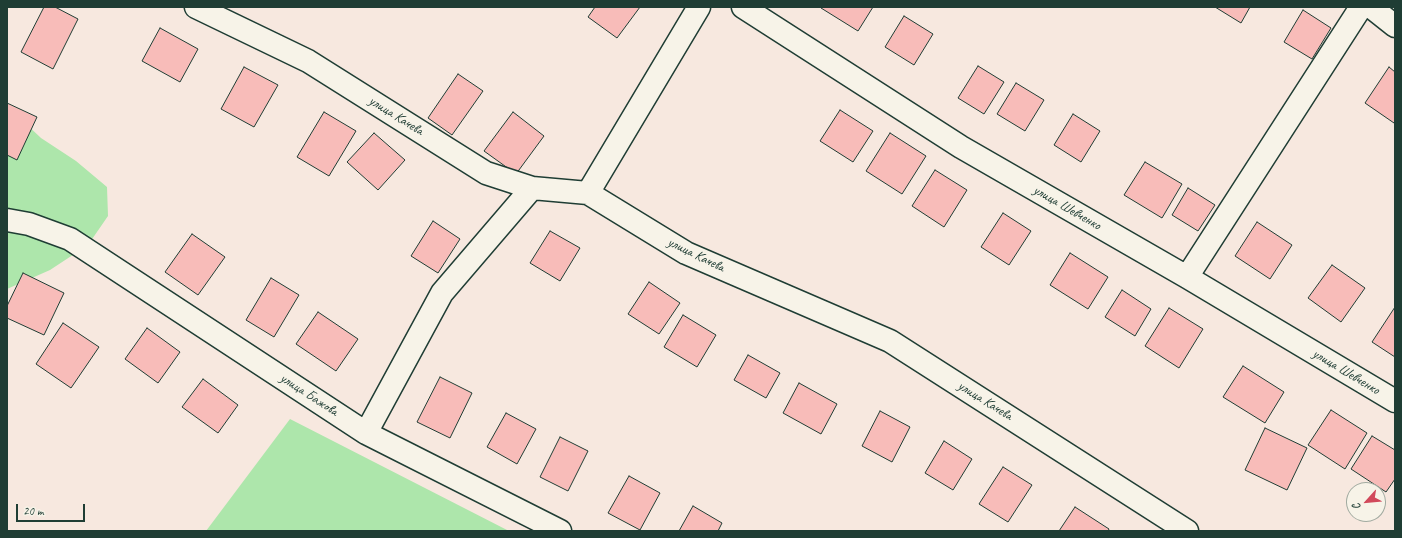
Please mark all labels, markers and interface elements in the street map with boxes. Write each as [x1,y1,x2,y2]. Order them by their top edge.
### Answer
street label: улица Качева [365,93,427,139]
street label: улица Шевченко [1030,182,1104,234]
street label: улица Качева [665,234,727,276]
street label: улица Шевченко [1309,345,1383,399]
street label: улица Бажова [277,370,341,420]
street label: улица Качева [954,378,1016,424]
north arrow [1346,482,1386,522]
scale bar [18,496,87,522]
text: С [1349,501,1364,513]
text: 20 m [23,503,43,519]

